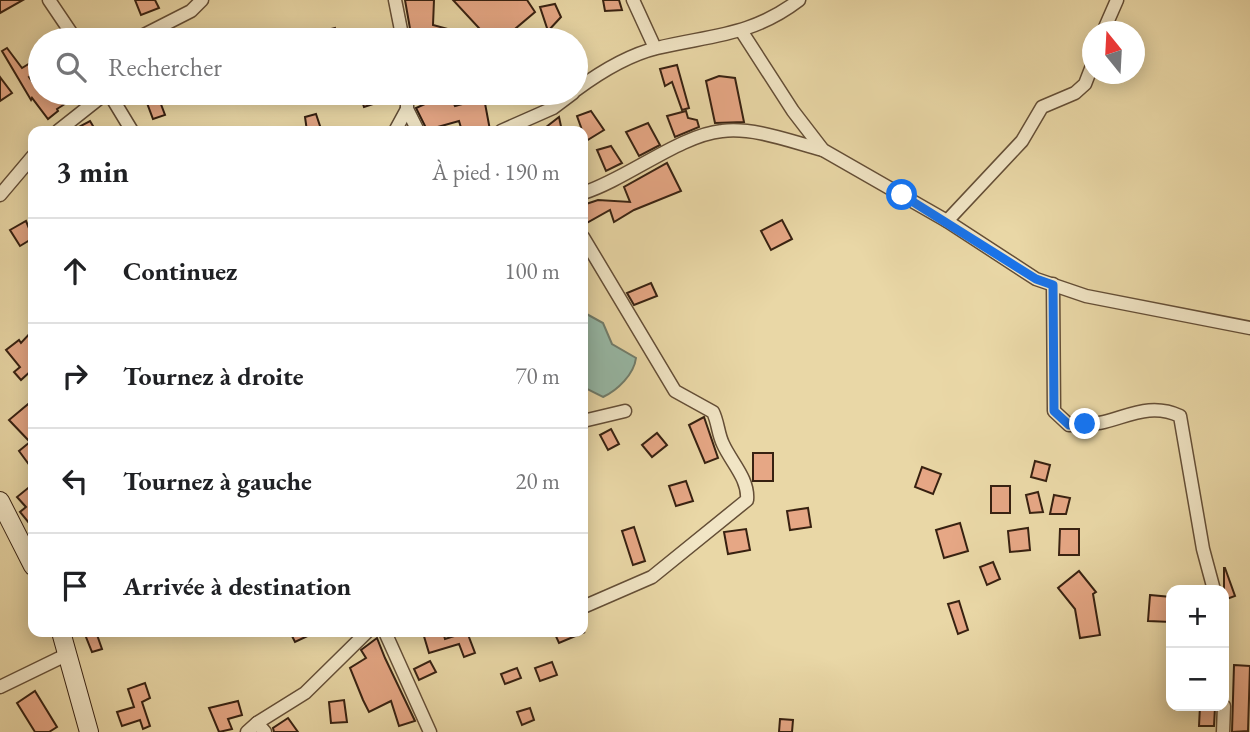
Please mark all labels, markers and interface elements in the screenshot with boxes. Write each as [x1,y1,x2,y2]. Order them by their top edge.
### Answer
north arrow [1082,21,1145,84]
search box [28,28,588,105]
icon: search [52,48,90,86]
text: Rechercher [108,50,222,84]
text: 3 min [56,152,129,191]
text: À pied · 190 m [432,157,560,187]
route start [886,179,917,210]
icon: ahead [56,252,94,290]
text: Continuez [123,254,237,288]
text: 100 m [504,256,560,286]
icon: right [56,357,94,395]
text: Tournez à droite [123,359,304,393]
text: 70 m [515,361,560,391]
route end [1069,408,1100,439]
icon: left [56,462,94,500]
text: Tournez à gauche [123,464,312,498]
text: 20 m [515,466,560,496]
icon: arrive [56,567,94,605]
text: Arrivée à destination [123,569,351,603]
map controls [1166,585,1229,711]
button: + [1166,585,1229,648]
button: − [1166,648,1229,711]

